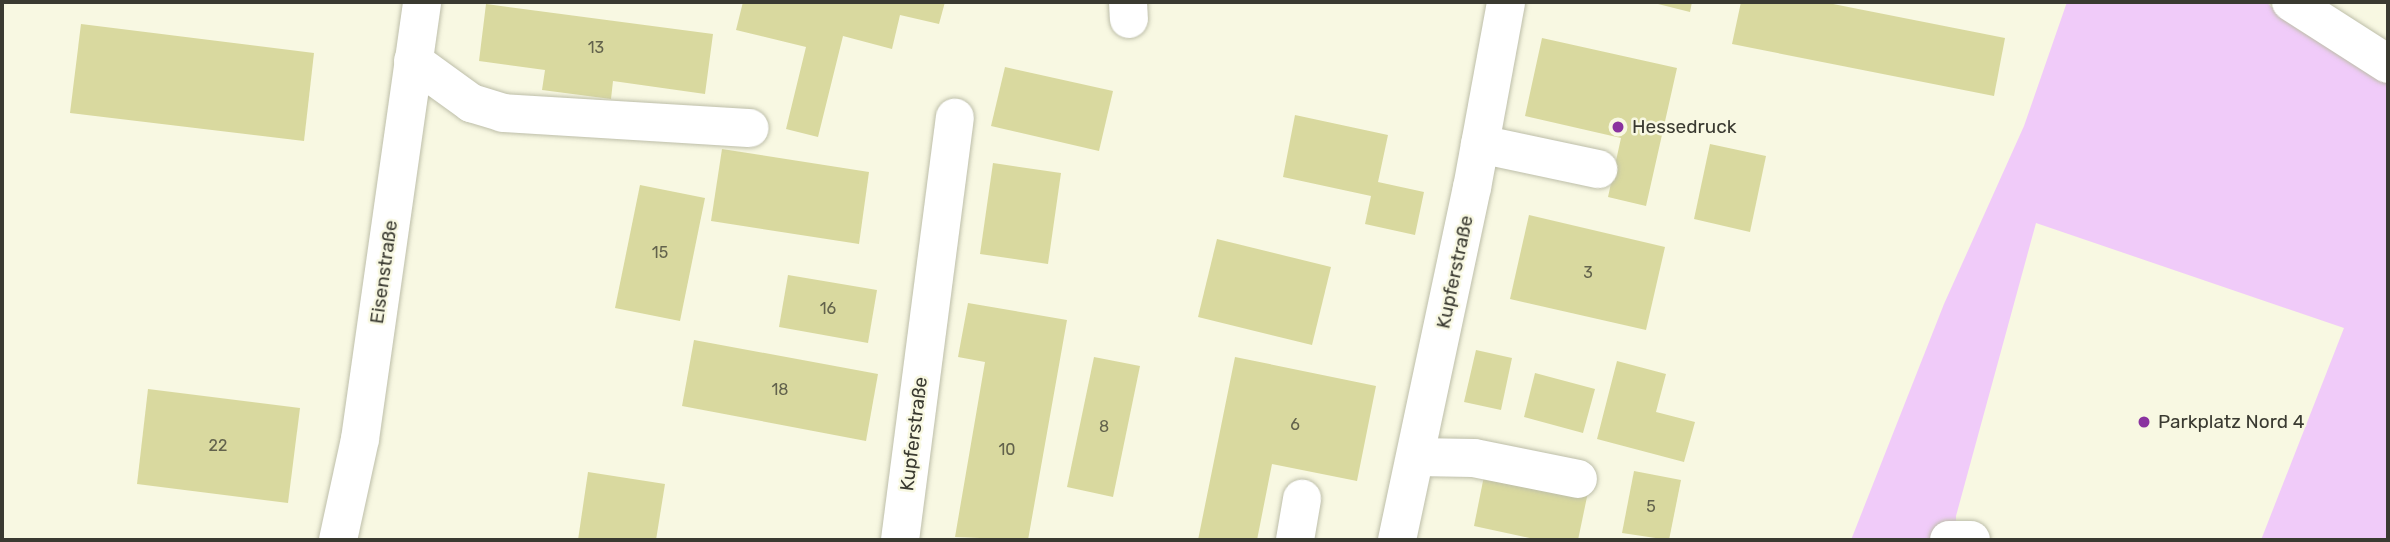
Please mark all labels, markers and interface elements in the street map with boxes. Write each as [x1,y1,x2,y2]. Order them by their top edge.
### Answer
house number: 13 [588,38,604,58]
place label: Hessedruck [1632,116,1736,138]
marker: Hessedruck [1610,119,1626,135]
street label: Kupferstraße [1432,213,1478,331]
street label: Eisenstraße [365,219,403,325]
house number: 15 [652,243,668,263]
house number: 3 [1583,263,1593,283]
house number: 16 [820,299,836,319]
street label: Kupferstraße [896,375,932,493]
house number: 18 [771,380,789,400]
place label: Parkplatz Nord 4 [2158,411,2305,433]
marker: Parkplatz Nord 4 [2136,414,2152,430]
house number: 6 [1290,415,1300,435]
house number: 8 [1099,417,1109,437]
house number: 22 [209,436,227,456]
house number: 10 [998,440,1016,460]
house number: 5 [1646,497,1656,517]

